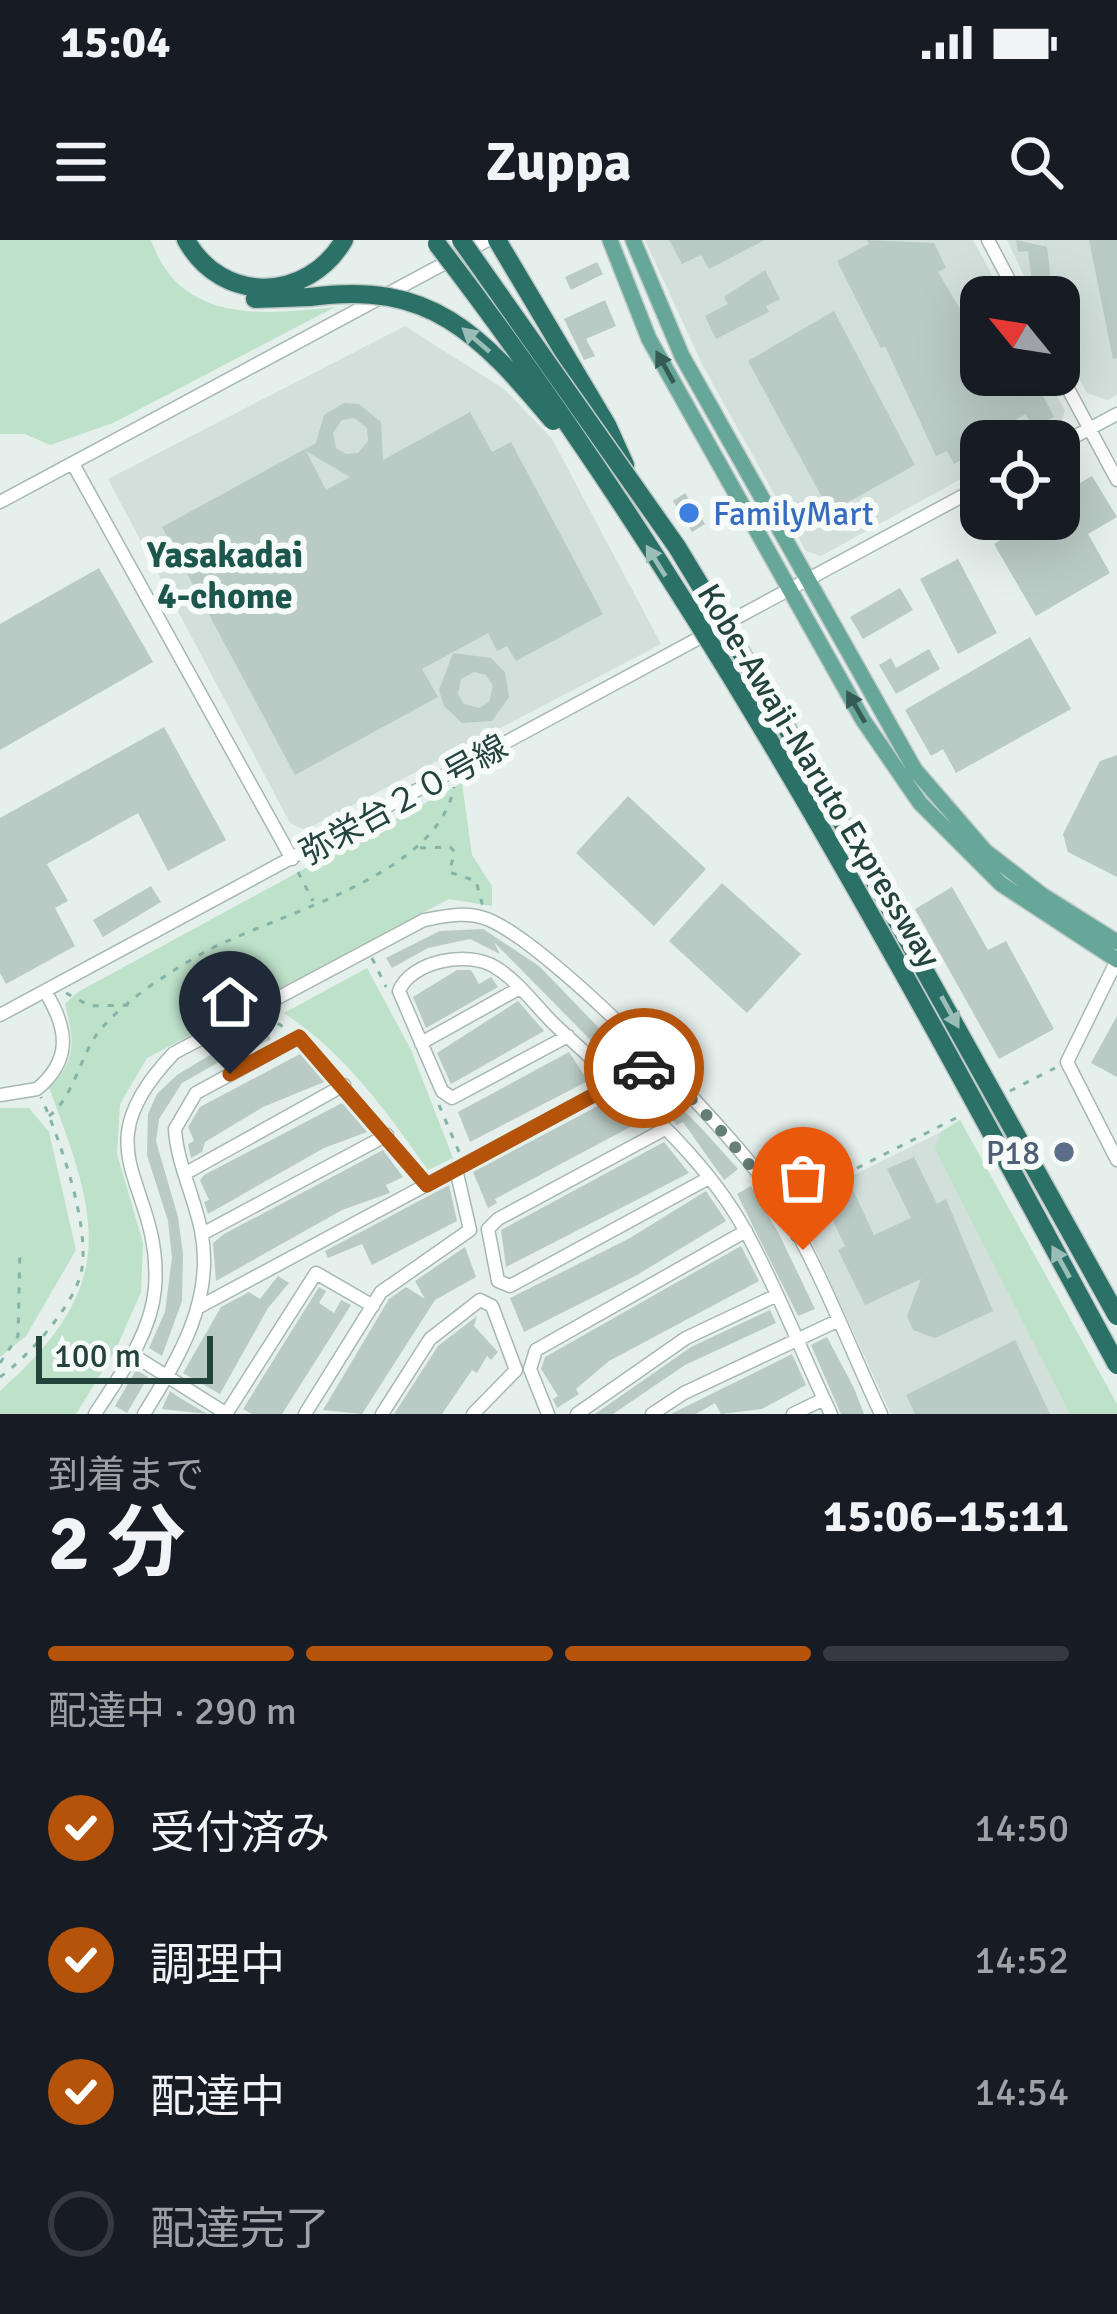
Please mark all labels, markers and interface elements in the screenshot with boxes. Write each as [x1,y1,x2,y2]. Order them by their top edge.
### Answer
text: 15:04 [60,15,170,70]
icon: menu [48,129,114,195]
text: Zuppa [486,129,631,196]
icon: search [1003,129,1069,195]
north arrow [960,276,1080,396]
map controls [960,276,1080,540]
one-way arrow [461,327,491,353]
one-way arrow [655,350,676,384]
button: locate [960,420,1080,540]
place label: FamilyMart [713,494,874,535]
marker: FamilyMart [676,500,702,526]
district label: Yasakadai 4-chome [146,533,303,619]
one-way arrow [646,544,667,578]
street label: Kobe-Awaji-Naruto Expressway [688,577,950,975]
one-way arrow [847,690,868,724]
street label: 弥栄台２０号線 [293,726,515,874]
pin [179,951,281,1074]
icon: home [197,969,263,1035]
one-way arrow [939,995,960,1030]
courier [584,1008,704,1128]
icon: car [611,1035,677,1101]
pin [752,1127,854,1250]
place label: P18 [986,1133,1040,1174]
marker: P18 [1051,1139,1077,1165]
icon: bag [770,1145,836,1211]
one-way arrow [1051,1245,1072,1280]
scale bar [36,1330,213,1383]
text: 100 m [54,1336,141,1377]
text: 到着まで [48,1451,204,1499]
text: 15:06–15:11 [823,1489,1069,1544]
text: 2 分 [48,1496,185,1592]
text: 配達中 · 290 m [48,1687,297,1735]
icon: check [48,1795,114,1861]
text: 14:50 [974,1804,1069,1852]
text: 受付済み [150,1806,330,1861]
icon: check [48,1927,114,1993]
text: 14:52 [974,1936,1069,1984]
text: 調理中 [150,1938,285,1993]
icon: check [48,2059,114,2125]
text: 14:54 [974,2068,1069,2116]
text: 配達中 [150,2070,285,2125]
text: 配達完了 [150,2202,330,2257]

